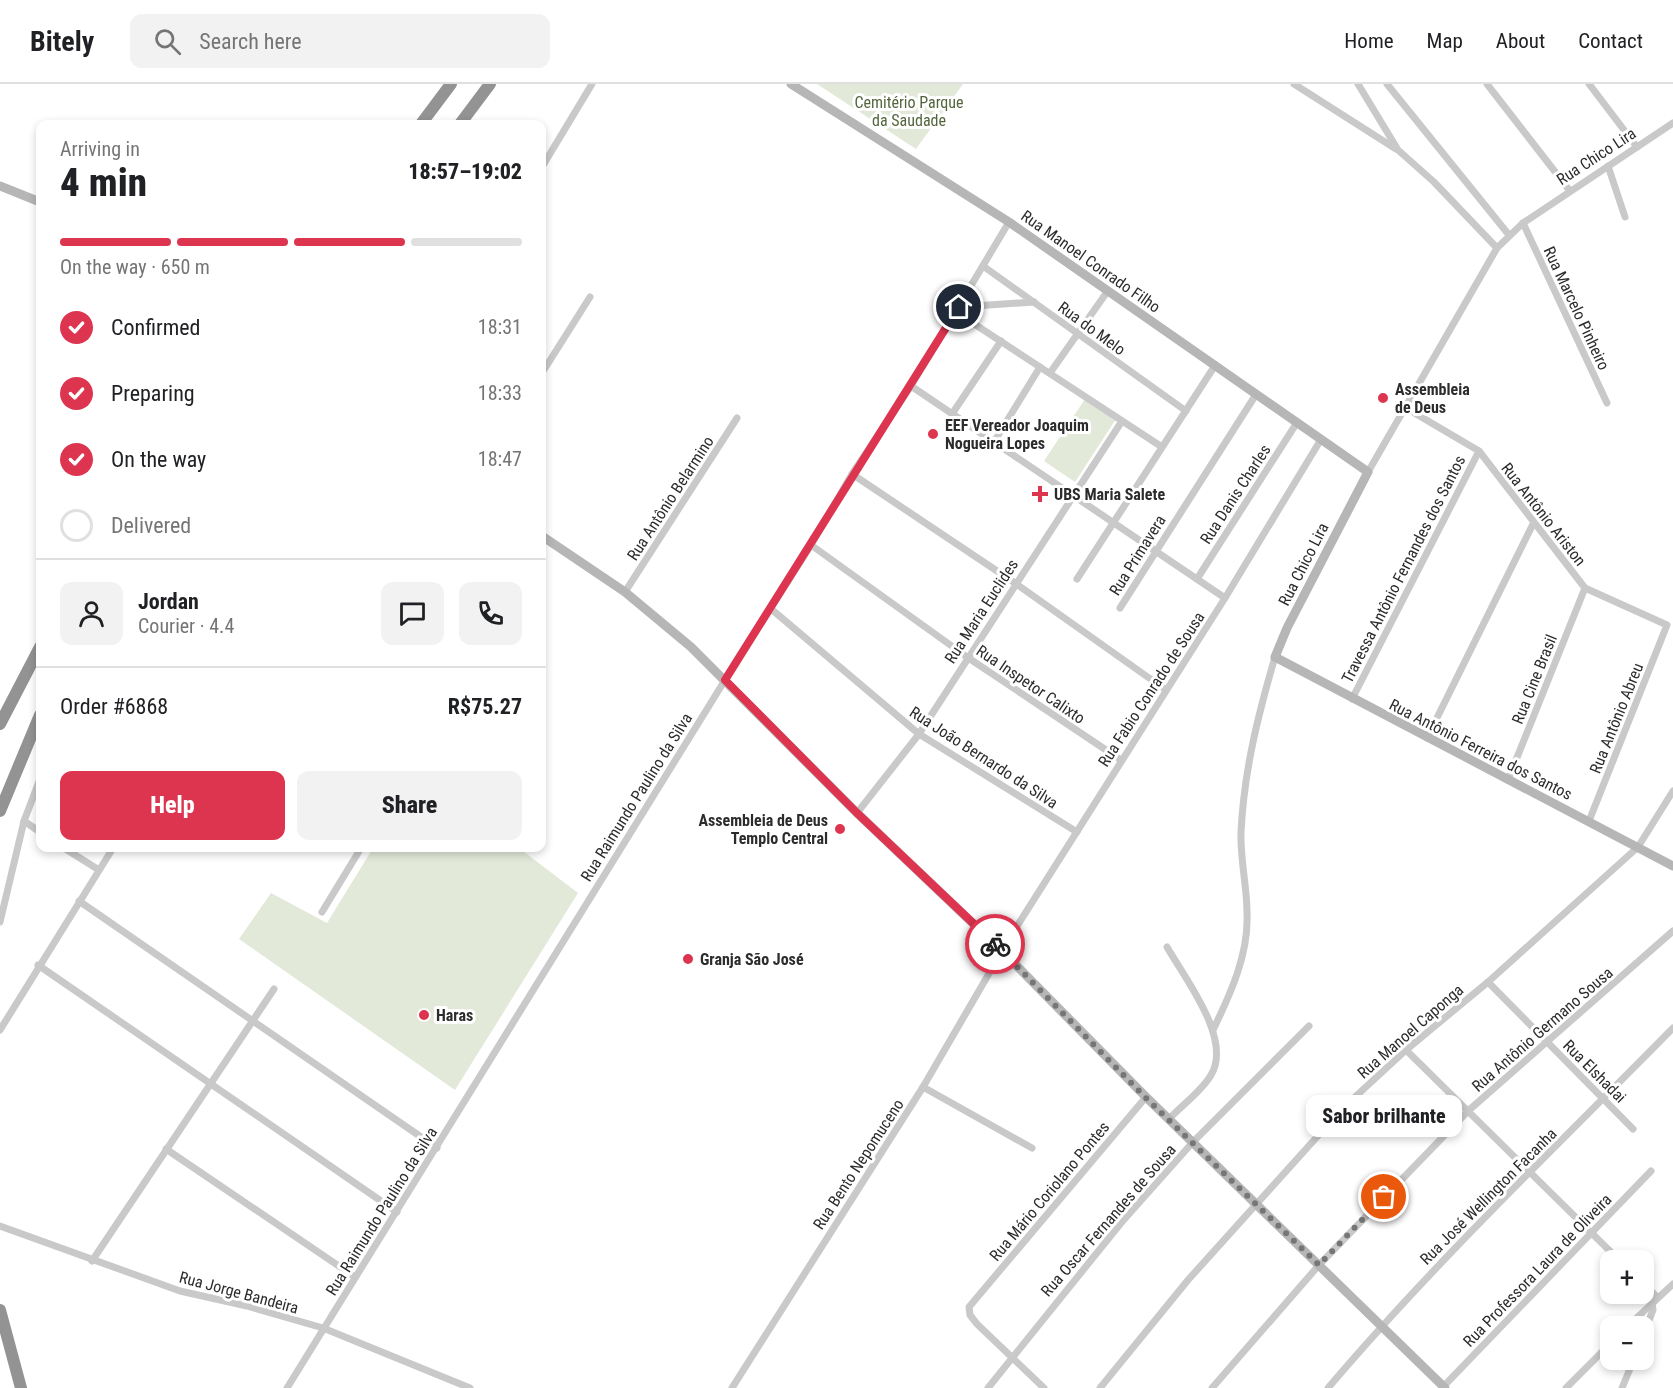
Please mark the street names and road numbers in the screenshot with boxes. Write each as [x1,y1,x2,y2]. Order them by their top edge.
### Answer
street label: Rua Chico Lira [1553,124,1639,189]
street label: Rua Manoel Conrado Filho [1017,206,1164,317]
street label: Rua Marcelo Pinheiro [1540,243,1614,373]
street label: Rua do Melo [1054,298,1129,359]
street label: Rua Antônio Belarmino [623,433,718,564]
street label: Rua Danis Charles [1196,441,1275,547]
street label: Travessa Antônio Fernandes dos Santos [1338,452,1469,686]
street label: Rua Antônio Ariston [1497,459,1590,570]
street label: Rua Primavera [1105,512,1170,599]
street label: Rua Chico Lira [1274,520,1332,609]
street label: Rua Maria Euclides [941,556,1022,667]
street label: Rua Fabio Conrado de Sousa [1094,608,1209,770]
street label: Rua Cine Brasil [1508,632,1561,727]
street label: Rua Inspetor Calixto [973,641,1089,728]
street label: Rua Antônio Abreu [1586,660,1647,776]
street label: Rua Antônio Ferreira dos Santos [1386,695,1575,804]
street label: Rua João Bernardo da Silva [906,702,1061,812]
street label: Rua Raimundo Paulino da Silva [577,710,696,885]
street label: Rua Antônio Germano Sousa [1468,963,1617,1096]
street label: Rua Manoel Caponga [1354,980,1467,1082]
street label: Rua Elshadai [1559,1036,1630,1107]
street label: Rua Bento Nepomuceno [809,1096,908,1233]
street label: Rua Mário Coriolano Pontes [986,1118,1113,1265]
street label: Rua Raimundo Paulino da Silva [322,1124,441,1299]
street label: Rua José Wellington Facanha [1416,1124,1561,1269]
street label: Rua Oscar Fernandes de Sousa [1037,1140,1180,1300]
street label: Rua Professora Laura de Oliveira [1459,1190,1615,1351]
street label: Rua Jorge Bandeira [177,1267,301,1318]

